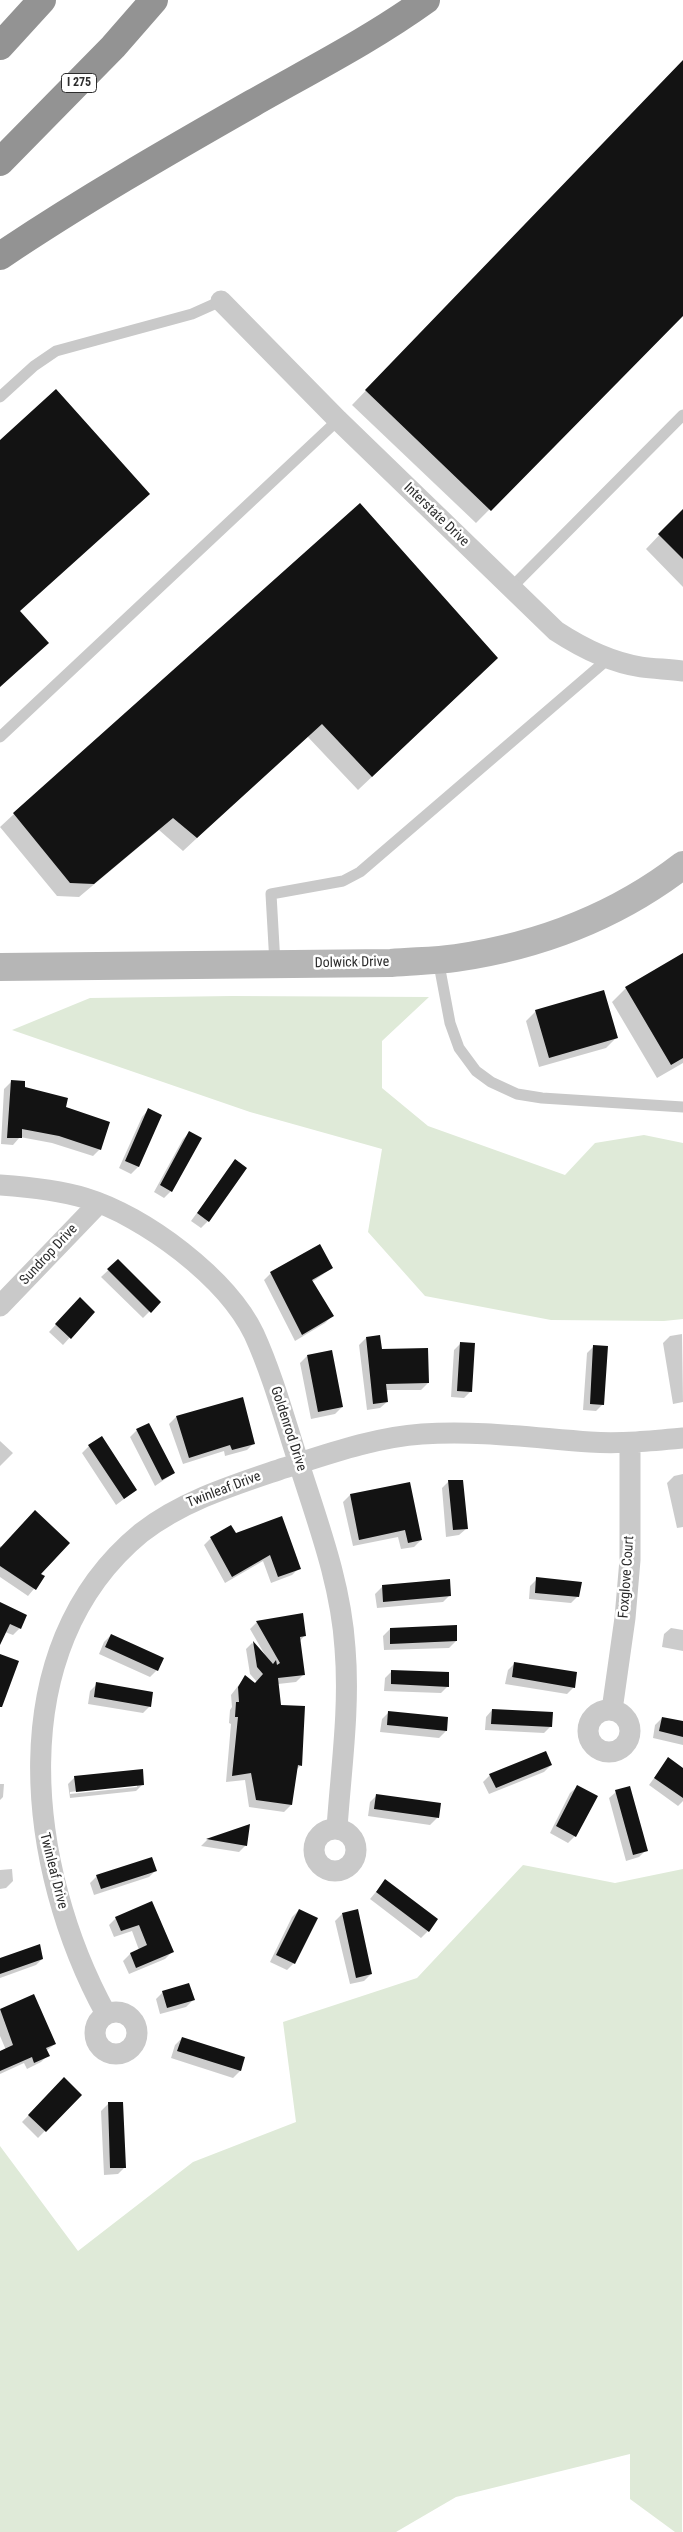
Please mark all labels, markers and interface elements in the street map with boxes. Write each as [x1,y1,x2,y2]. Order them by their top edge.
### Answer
road number: I 275 [62,74,96,92]
street label: Interstate Drive [400,480,472,550]
street label: Dolwick Drive [315,954,389,972]
street label: Sundrop Drive [17,1221,81,1289]
street label: Goldenrod Drive [266,1385,310,1473]
street label: Twinleaf Drive [185,1468,263,1512]
street label: Foxglove Court [616,1535,638,1619]
street label: Twinleaf Drive [35,1831,71,1911]

